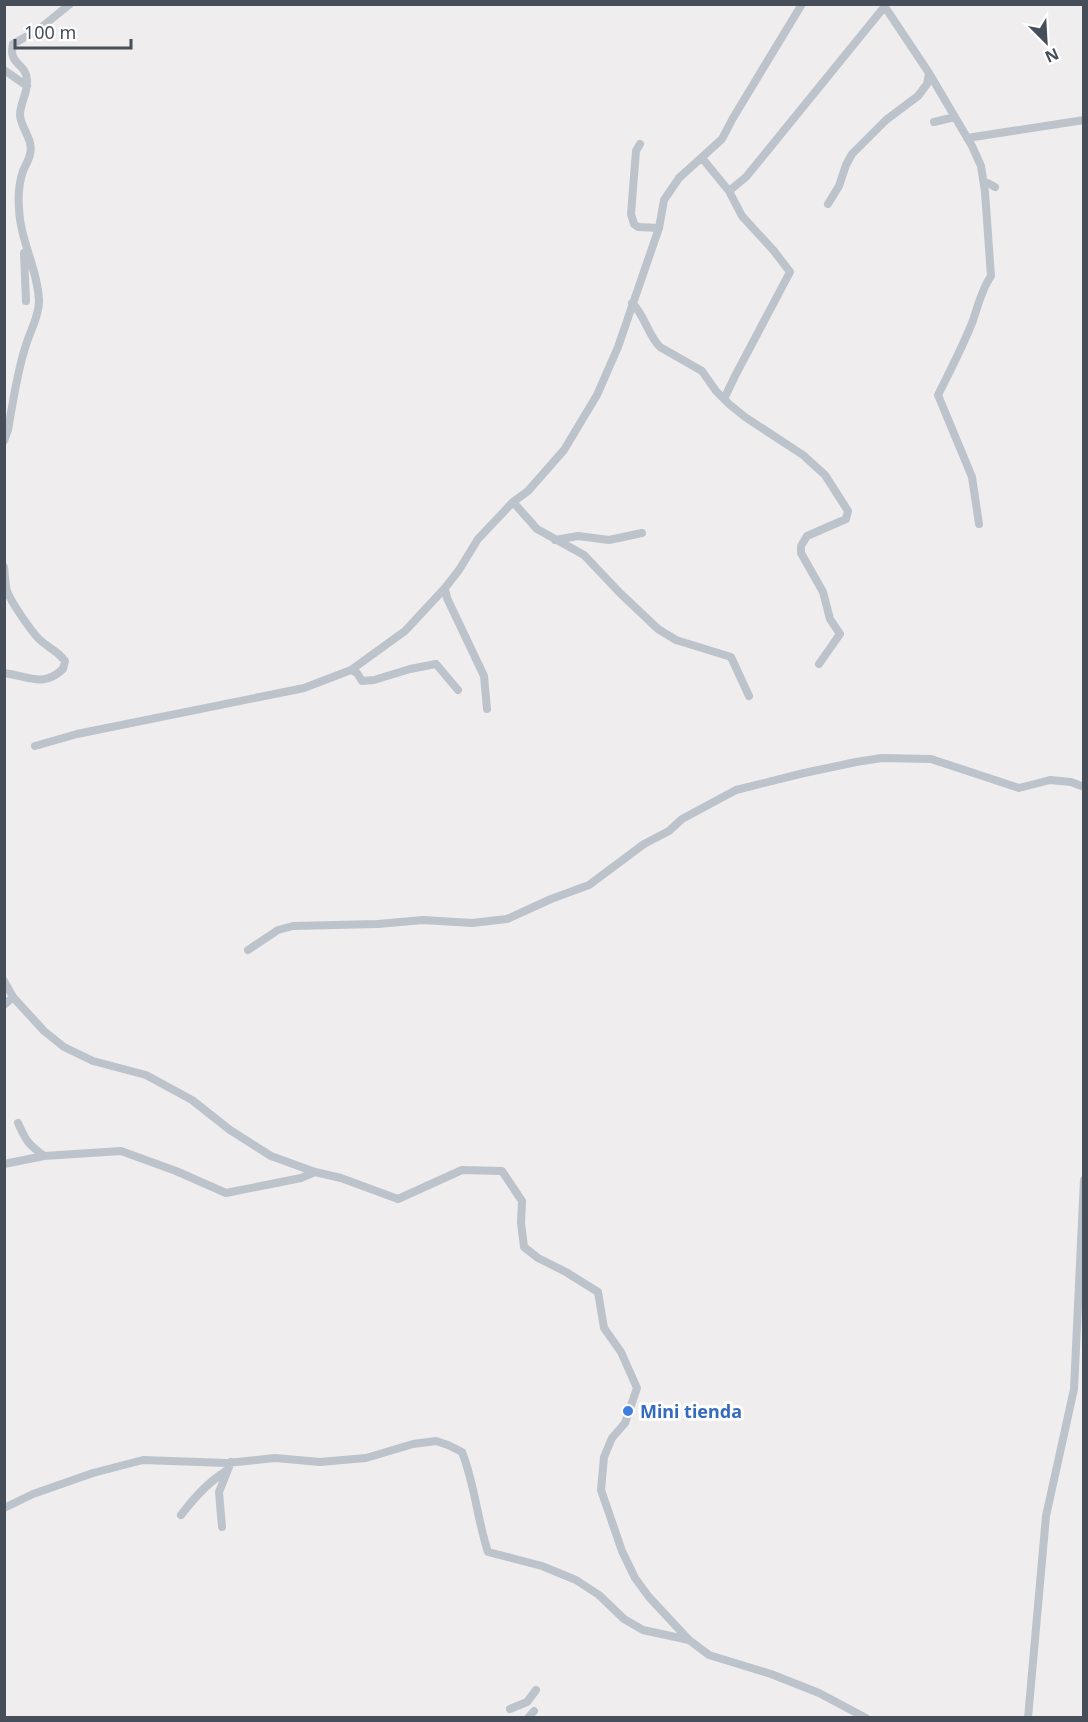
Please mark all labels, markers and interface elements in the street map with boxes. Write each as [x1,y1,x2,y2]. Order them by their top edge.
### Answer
scale bar [15,12,130,50]
north arrow [1016,12,1076,72]
text: 100 m [24,20,76,44]
text: N [1042,43,1063,68]
place label: Mini tienda [640,1399,742,1423]
marker: Mini tienda [621,1404,635,1418]

